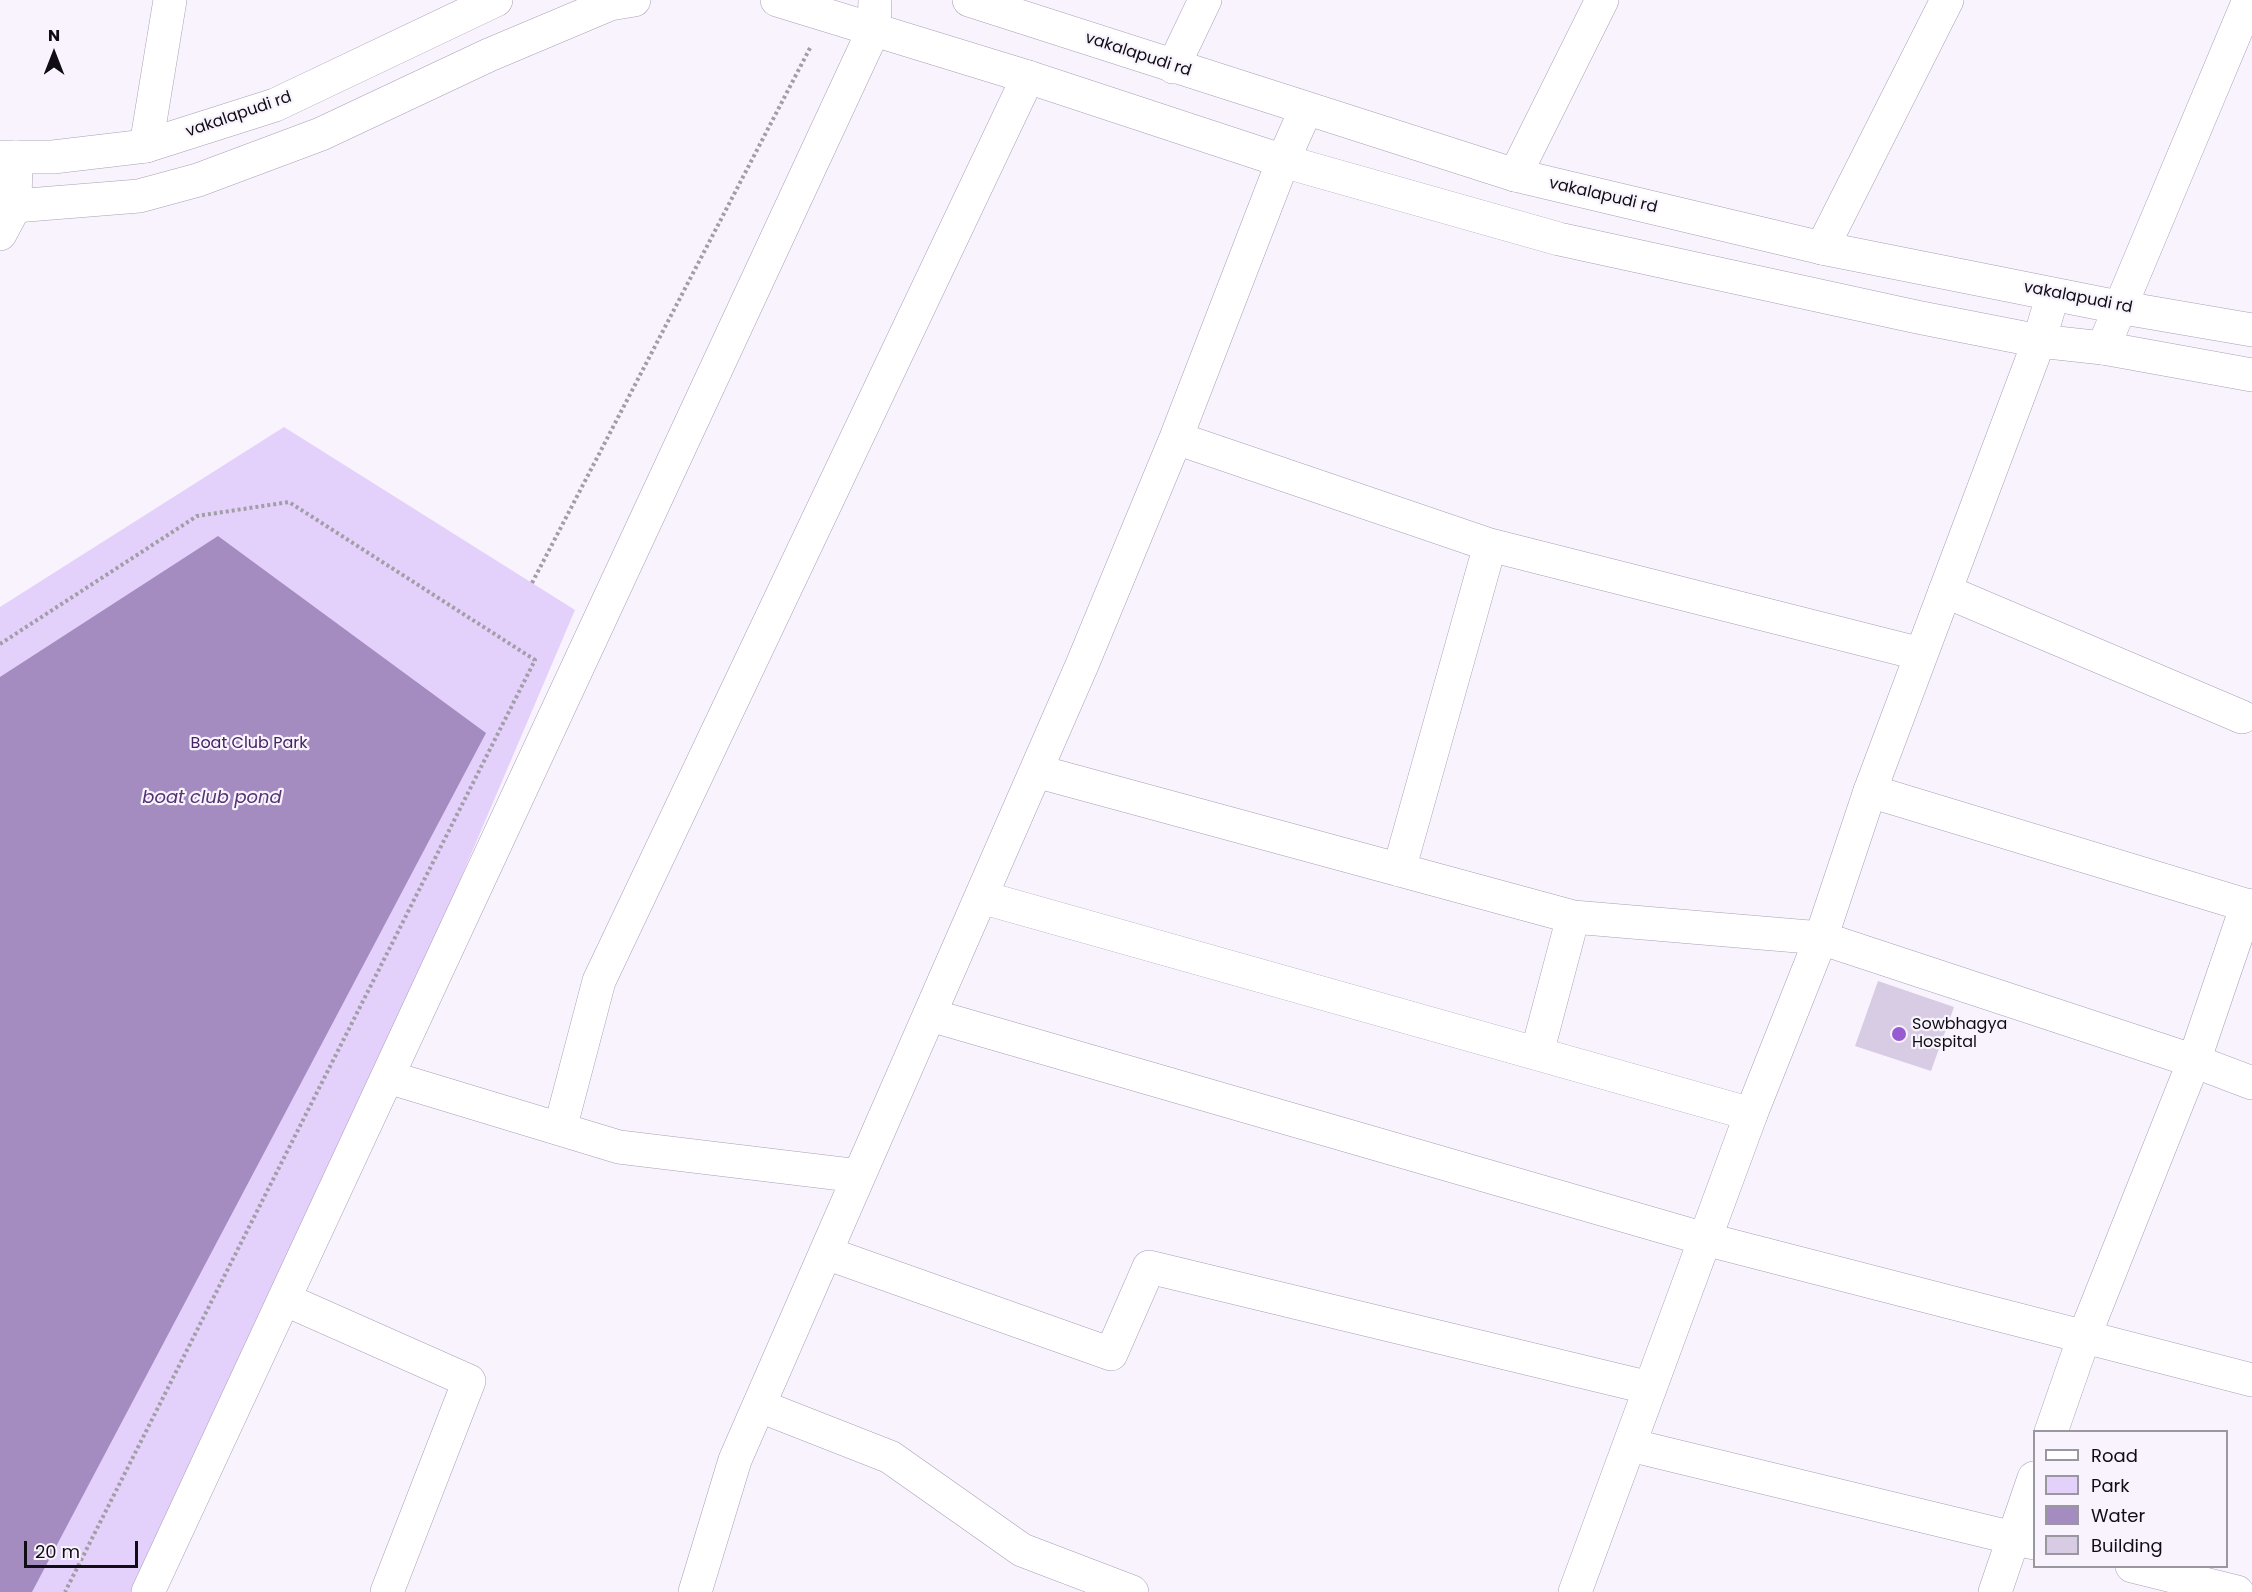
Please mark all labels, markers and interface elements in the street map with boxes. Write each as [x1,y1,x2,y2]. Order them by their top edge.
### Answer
north arrow [24,24,84,84]
text: N [48,24,60,47]
street label: vakalapudi rd [1083,29,1193,81]
street label: vakalapudi rd [184,88,294,142]
street label: vakalapudi rd [1547,174,1659,218]
street label: vakalapudi rd [2022,278,2134,318]
park label: Boat Club Park [191,734,307,754]
water label: boat club pond [142,787,282,809]
place label: Sowbhagya Hospital [1912,1015,2007,1053]
marker: Sowbhagya Hospital [1890,1025,1908,1043]
legend [2033,1430,2228,1568]
text: Road [2091,1443,2138,1468]
text: Park [2091,1473,2130,1498]
text: Water [2091,1503,2145,1528]
scale bar [27,1529,141,1567]
text: Building [2091,1533,2163,1558]
text: 20 m [35,1539,80,1564]

